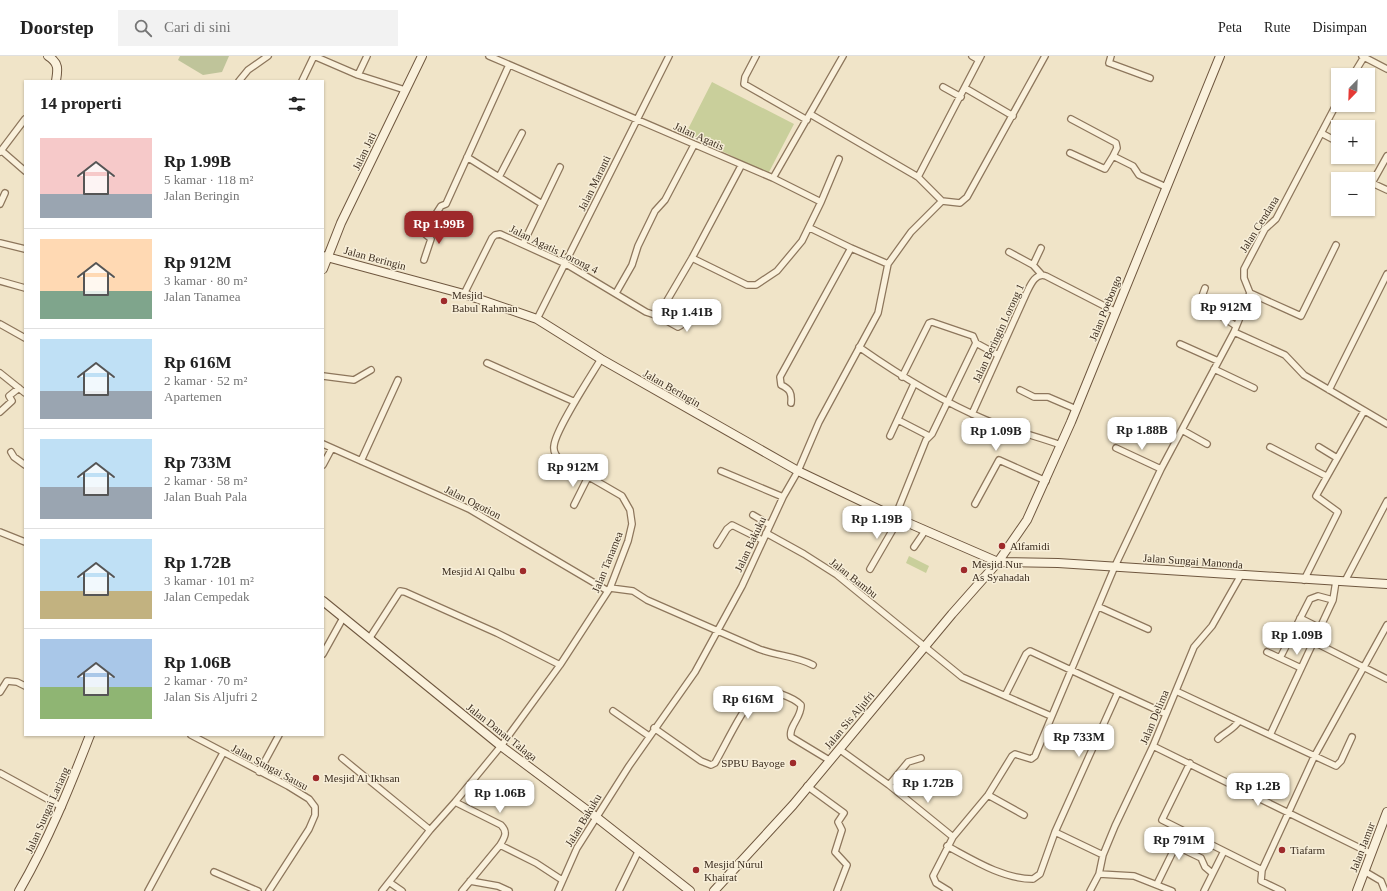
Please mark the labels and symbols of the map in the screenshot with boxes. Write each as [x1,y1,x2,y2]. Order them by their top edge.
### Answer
north arrow [1331,68,1375,112]
street label: Jalan Agatis [672,120,726,152]
street label: Jalan Jati [350,130,378,172]
street label: Jalan Maranti [575,153,613,213]
street label: Jalan Cendana [1237,194,1281,254]
pin: Rp 1.99B [398,211,480,245]
street label: Jalan Agatis Lorong 4 [508,222,601,276]
street label: Jalan Beringin [343,244,408,272]
street label: Jalan Poebongo [1086,273,1124,342]
street label: Jalan Beringin Lorong 1 [970,282,1026,384]
place label: Mesjid Babul Rahman [452,289,518,314]
pin: Rp 912M [1189,294,1263,328]
marker: Mesjid Babul Rahman [439,296,449,306]
pin: Rp 1.41B [646,299,728,333]
street label: Jalan Beringin [641,367,703,409]
pin: Rp 1.88B [1101,417,1183,451]
pin: Rp 1.09B [955,418,1037,452]
pin: Rp 912M [536,454,610,488]
street label: Jalan Ogotion [443,483,504,522]
pin: Rp 1.19B [836,506,918,540]
street label: Jalan Bakuku [732,514,768,574]
street label: Jalan Tanamea [589,530,625,594]
place label: Alfamidi [1010,540,1050,552]
marker: Alfamidi [997,541,1007,551]
street label: Jalan Sungai Manonda [1143,552,1244,570]
street label: Jalan Bambu [828,556,881,601]
place label: Mesjid Nur As Syahadah [972,558,1030,583]
place label: Mesjid Al Qalbu [442,565,515,577]
marker: Mesjid Nur As Syahadah [959,565,969,575]
marker: Mesjid Al Qalbu [518,566,528,576]
pin: Rp 1.09B [1256,622,1338,656]
pin: Rp 616M [711,686,785,720]
street label: Jalan Delima [1137,688,1171,746]
street label: Jalan Sis Aljufri [822,689,876,751]
street label: Jalan Danau Talaga [465,701,540,763]
pin: Rp 733M [1042,724,1116,758]
street label: Jalan Sungai Sausu [230,742,311,792]
place label: SPBU Bayoge [721,757,785,769]
marker: SPBU Bayoge [788,758,798,768]
street label: Jalan Sungai Lariang [23,765,72,855]
pin: Rp 1.72B [887,770,969,804]
place label: Mesjid Al Ikhsan [324,772,400,784]
marker: Mesjid Al Ikhsan [311,773,321,783]
pin: Rp 1.2B [1221,773,1295,807]
pin: Rp 1.06B [459,780,541,814]
street label: Jalan Bakuku [563,791,604,849]
street label: Jalan Jamur [1347,820,1377,874]
pin: Rp 791M [1142,827,1216,861]
place label: Tiafarm [1290,844,1325,856]
marker: Tiafarm [1277,845,1287,855]
place label: Mesjid Nurul Khairat [704,858,763,883]
marker: Mesjid Nurul Khairat [691,865,701,875]

